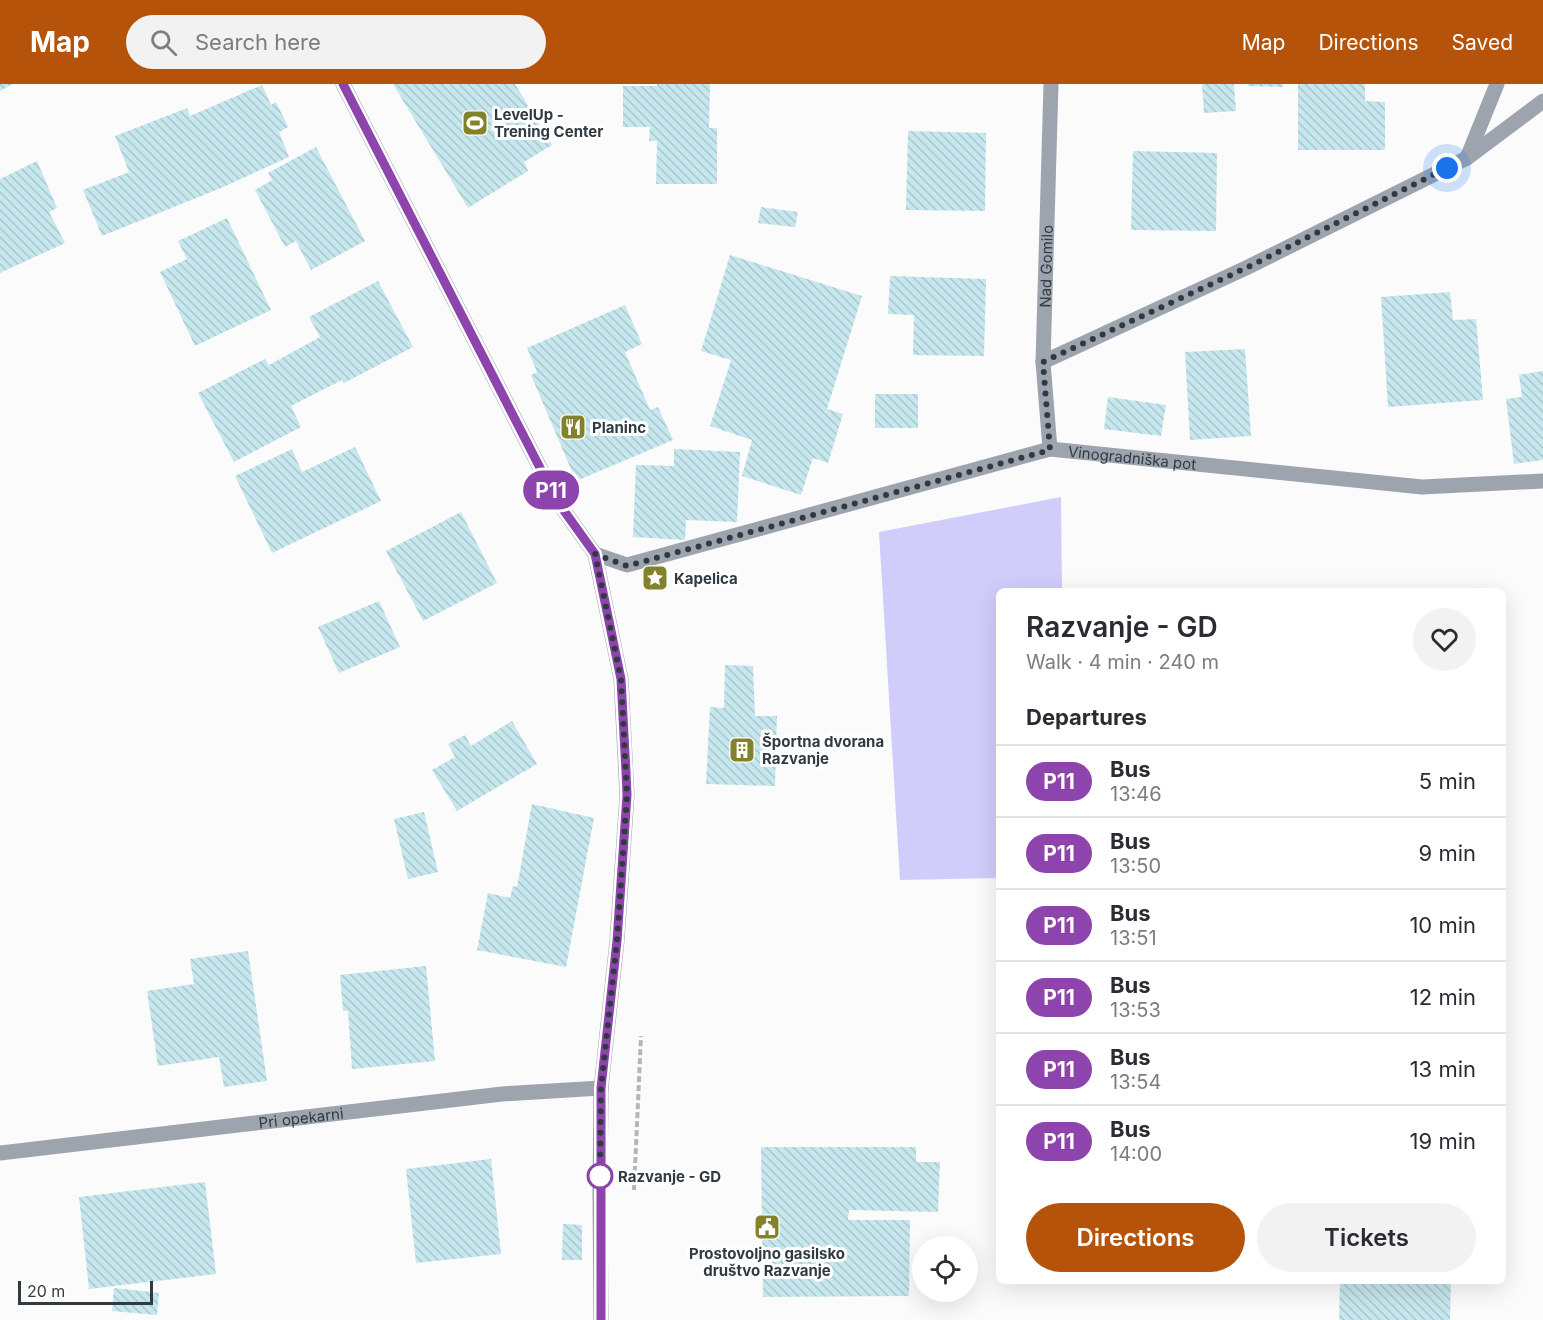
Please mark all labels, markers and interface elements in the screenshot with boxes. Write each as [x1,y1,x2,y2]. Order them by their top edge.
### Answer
search box [126,15,546,69]
text: Map [30,25,90,59]
icon: search [147,26,180,59]
text: Search here [195,29,321,55]
text: Map [1242,30,1285,55]
text: Directions [1318,30,1419,55]
text: Saved [1452,30,1513,55]
place label: LevelUp - Trening Center [494,105,603,141]
sports icon: LevelUp - Trening Center [460,108,490,138]
your location [1432,153,1462,183]
street label: Nad Gomilo [1035,225,1056,308]
restaurant icon: Planinc [558,412,588,442]
place label: Planinc [592,418,646,437]
street label: Vinogradniška pot [1067,441,1197,473]
line badge: P11 [516,470,586,510]
text: P11 [535,478,567,503]
place icon: Kapelica [640,563,670,593]
place label: Kapelica [674,569,738,588]
button: heart [1413,608,1476,671]
text: Razvanje - GD [1026,610,1218,644]
text: Walk · 4 min · 240 m [1026,650,1219,674]
text: Departures [1026,704,1147,730]
place label: Športna dvorana Razvanje [762,732,884,768]
building icon: Športna dvorana Razvanje [727,735,757,765]
text: Bus [1110,756,1151,782]
text: 5 min [1419,768,1476,794]
text: P11 [1043,769,1075,794]
text: 13:46 [1110,782,1162,806]
text: Bus [1110,828,1151,854]
text: 9 min [1419,840,1476,866]
text: P11 [1043,841,1075,866]
text: 13:50 [1110,854,1161,878]
text: Bus [1110,900,1151,926]
text: 10 min [1409,912,1476,938]
text: P11 [1043,913,1075,938]
text: 13:51 [1110,926,1157,950]
text: Bus [1110,972,1151,998]
text: 12 min [1410,984,1476,1010]
text: P11 [1043,985,1075,1010]
text: 13:53 [1110,998,1161,1022]
text: Bus [1110,1044,1151,1070]
text: 13 min [1410,1056,1476,1082]
text: P11 [1043,1057,1075,1082]
text: 13:54 [1110,1070,1161,1094]
street label: Pri opekarni [257,1103,344,1132]
text: Bus [1110,1116,1151,1142]
text: 19 min [1410,1128,1476,1154]
text: P11 [1043,1129,1075,1154]
text: 14:00 [1110,1142,1162,1166]
marker: Razvanje - GD [587,1163,613,1189]
place label: Razvanje - GD [618,1167,721,1186]
button: Directions [1026,1203,1245,1272]
button: Tickets [1257,1203,1476,1272]
public building icon: Prostovoljno gasilsko društvo Razvanje [752,1212,782,1242]
map controls [912,1236,978,1302]
button: locate [912,1236,978,1302]
place label: Prostovoljno gasilsko društvo Razvanje [689,1244,845,1280]
scale bar [18,1278,153,1306]
text: 20 m [27,1281,65,1301]

